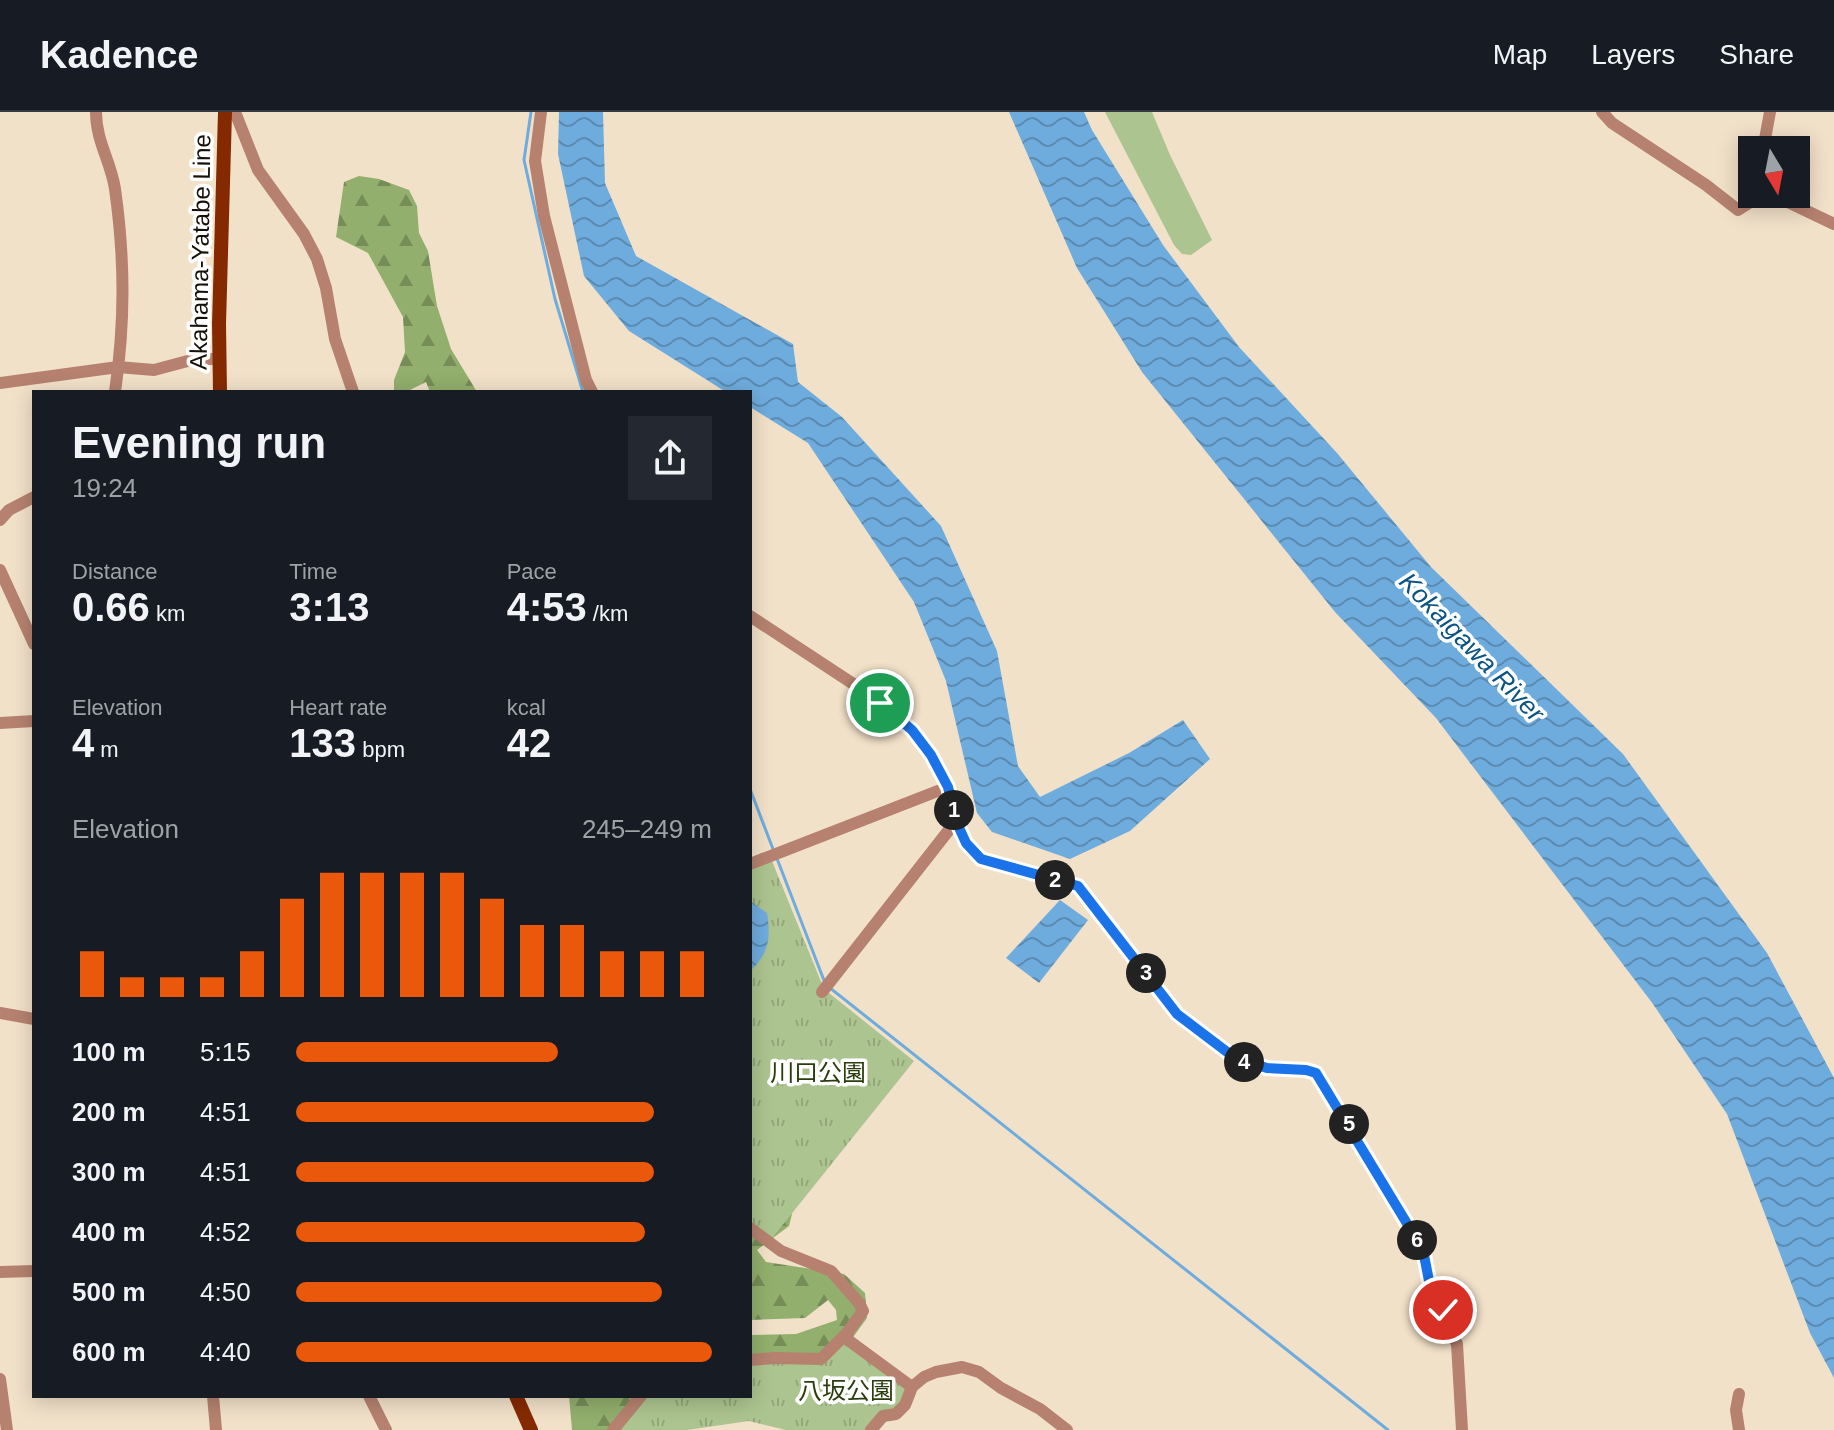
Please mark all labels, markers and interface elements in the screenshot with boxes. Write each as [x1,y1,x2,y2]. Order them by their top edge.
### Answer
text: Kadence [40,34,198,76]
text: Map [1493,39,1547,70]
text: Layers [1591,39,1675,70]
text: Share [1719,39,1794,70]
street label: Akahama-Yatabe Line [184,134,216,370]
north arrow [1738,136,1810,208]
map controls [1738,136,1810,208]
button: share [628,416,712,500]
text: Evening run [72,418,326,467]
text: 19:24 [72,473,137,503]
text: Distance [72,559,158,584]
text: Time [289,559,337,584]
text: Pace [507,559,557,584]
water label: Kokaigawa River [1393,566,1551,729]
text: 0.66 [72,585,150,629]
text: 3:13 [289,585,369,629]
text: 4:53 [507,585,587,629]
text: km [150,601,185,626]
text: /km [587,601,628,626]
pin [846,669,914,737]
icon: arrive [858,681,902,725]
text: Elevation [72,695,163,720]
text: Heart rate [289,695,387,720]
text: kcal [507,695,546,720]
text: 4 [72,721,94,765]
text: 133 [289,721,356,765]
text: 42 [507,721,551,765]
text: m [94,737,119,762]
text: bpm [356,737,405,762]
pin: 1 [934,790,974,830]
text: 1 [948,797,960,822]
text: Elevation [72,814,179,844]
text: 245–249 m [582,814,712,844]
pin: 2 [1035,860,1075,900]
text: 2 [1049,867,1061,892]
pin: 3 [1126,953,1166,993]
text: 3 [1140,960,1152,985]
text: 100 m [72,1037,146,1067]
text: 5:15 [200,1037,251,1067]
pin: 4 [1224,1042,1264,1082]
text: 4 [1238,1049,1250,1074]
park label: 川口公園 [770,1059,866,1086]
text: 200 m [72,1097,146,1127]
text: 4:51 [200,1097,251,1127]
pin: 5 [1329,1104,1369,1144]
text: 5 [1343,1111,1355,1136]
text: 300 m [72,1157,146,1187]
text: 4:51 [200,1157,251,1187]
text: 400 m [72,1217,146,1247]
text: 4:52 [200,1217,251,1247]
pin: 6 [1397,1220,1437,1260]
text: 6 [1411,1227,1423,1252]
pin [1409,1276,1477,1344]
text: 500 m [72,1277,146,1307]
text: 4:50 [200,1277,251,1307]
icon: check [1421,1288,1465,1332]
text: 600 m [72,1337,146,1367]
text: 4:40 [200,1337,251,1367]
park label: 八坂公園 [798,1377,894,1404]

